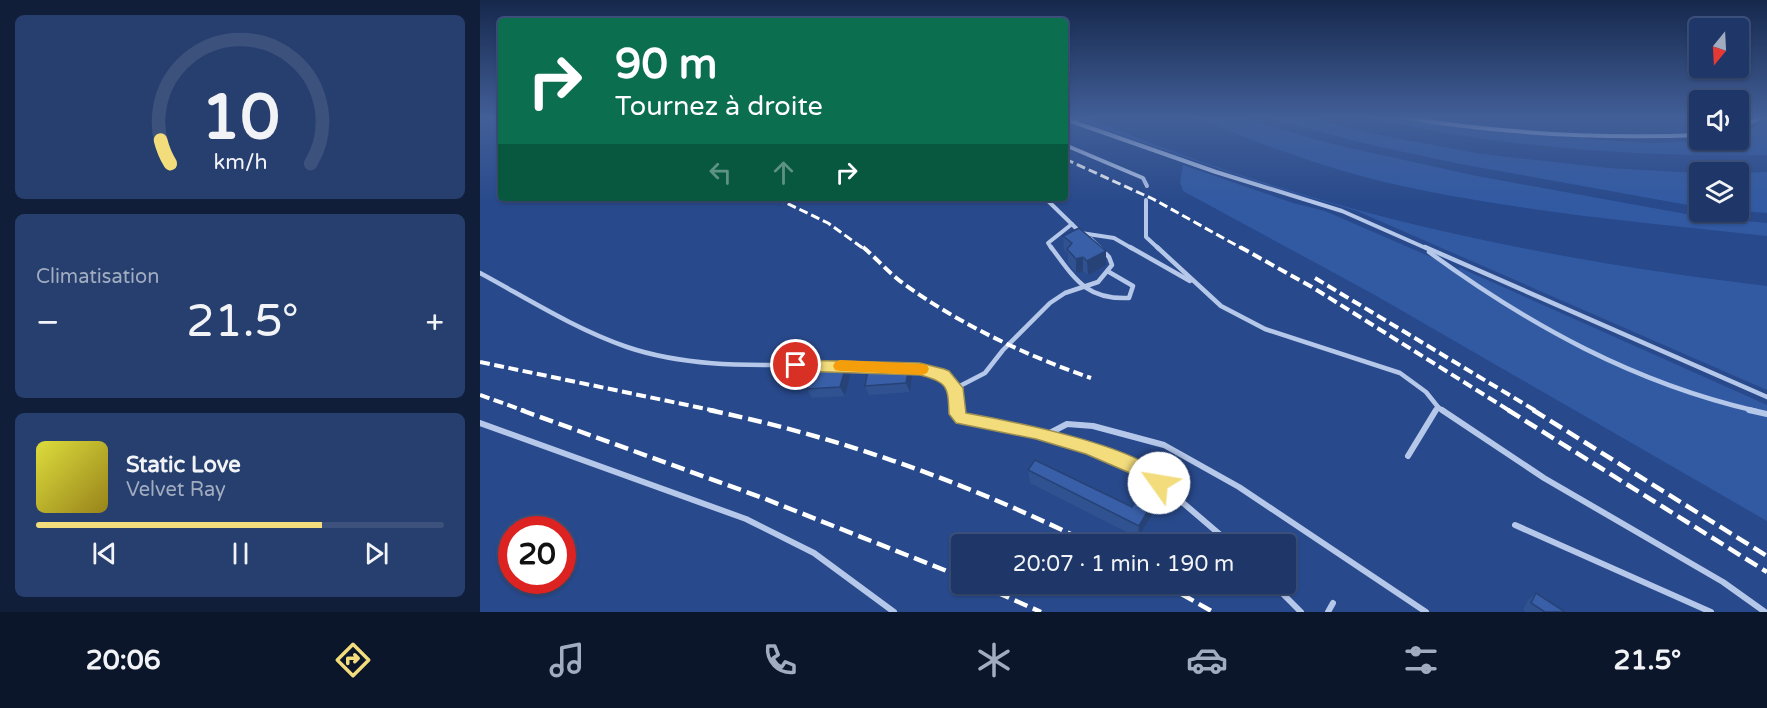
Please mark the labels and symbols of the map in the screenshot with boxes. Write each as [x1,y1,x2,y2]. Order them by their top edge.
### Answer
north arrow [1689,18,1749,78]
pin [770,339,821,390]
position arrow [1127,451,1191,515]
speed limit sign: 20 [498,516,576,594]

